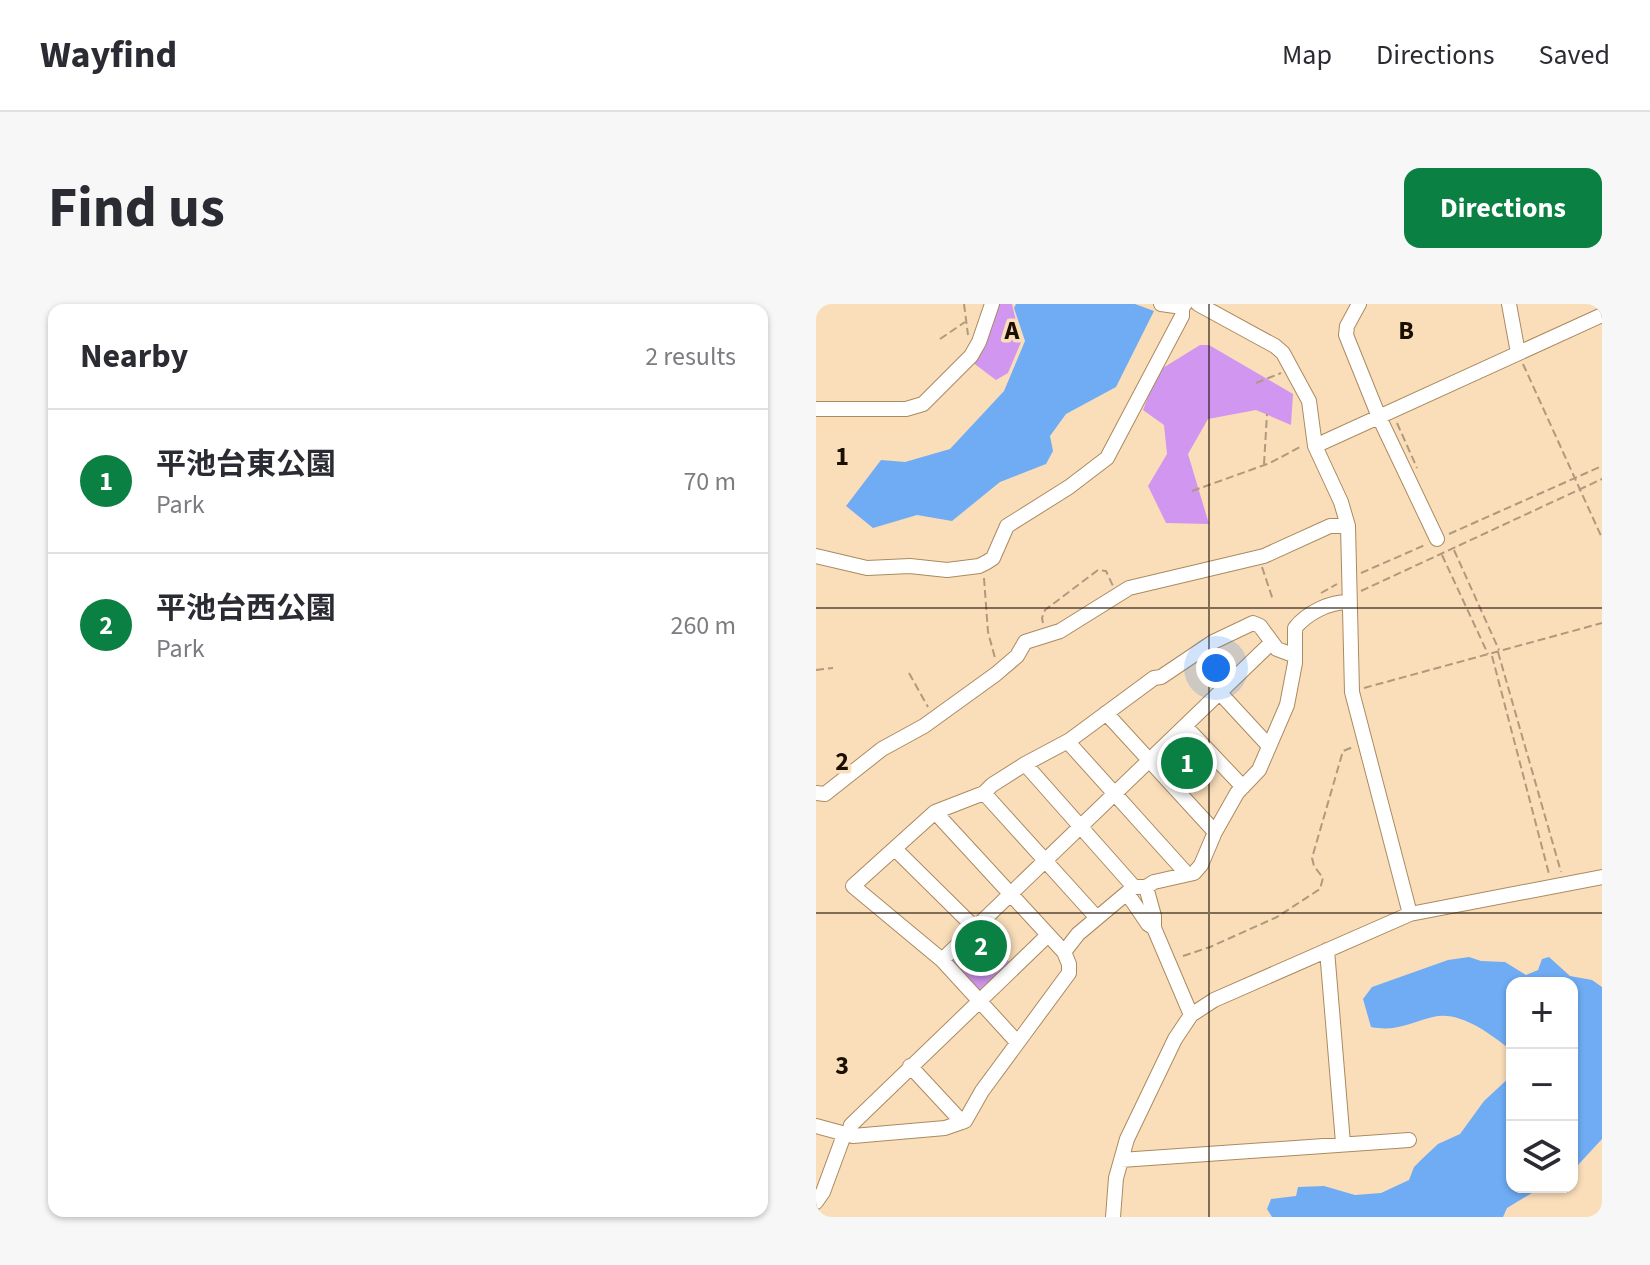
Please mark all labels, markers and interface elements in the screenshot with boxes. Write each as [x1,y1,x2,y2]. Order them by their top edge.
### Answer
text: Wayfind [40,28,177,82]
text: Map [1282,35,1332,75]
text: Directions [1376,35,1495,75]
text: Saved [1539,35,1610,75]
button: Directions [1404,168,1602,248]
text: Find us [48,169,225,248]
text: A [1004,312,1021,349]
text: B [1398,312,1414,349]
text: Nearby [80,332,188,381]
text: 2 results [645,338,736,375]
text: 1 [835,438,849,475]
text: 平池台東公園 [156,443,336,486]
text: 1 [99,463,113,500]
text: 70 m [683,463,736,500]
text: Park [156,486,205,523]
text: 平池台西公園 [156,587,336,630]
text: 2 [99,607,113,644]
text: 260 m [670,607,736,644]
text: Park [156,630,205,667]
your location [1196,648,1236,688]
pin: 1 [1161,733,1213,793]
text: 2 [835,743,849,780]
pin: 2 [955,916,1007,976]
map controls [1506,977,1578,1193]
button: + [1506,977,1578,1049]
text: 3 [835,1047,849,1084]
button: − [1506,1049,1578,1121]
button: layers [1506,1121,1578,1193]

